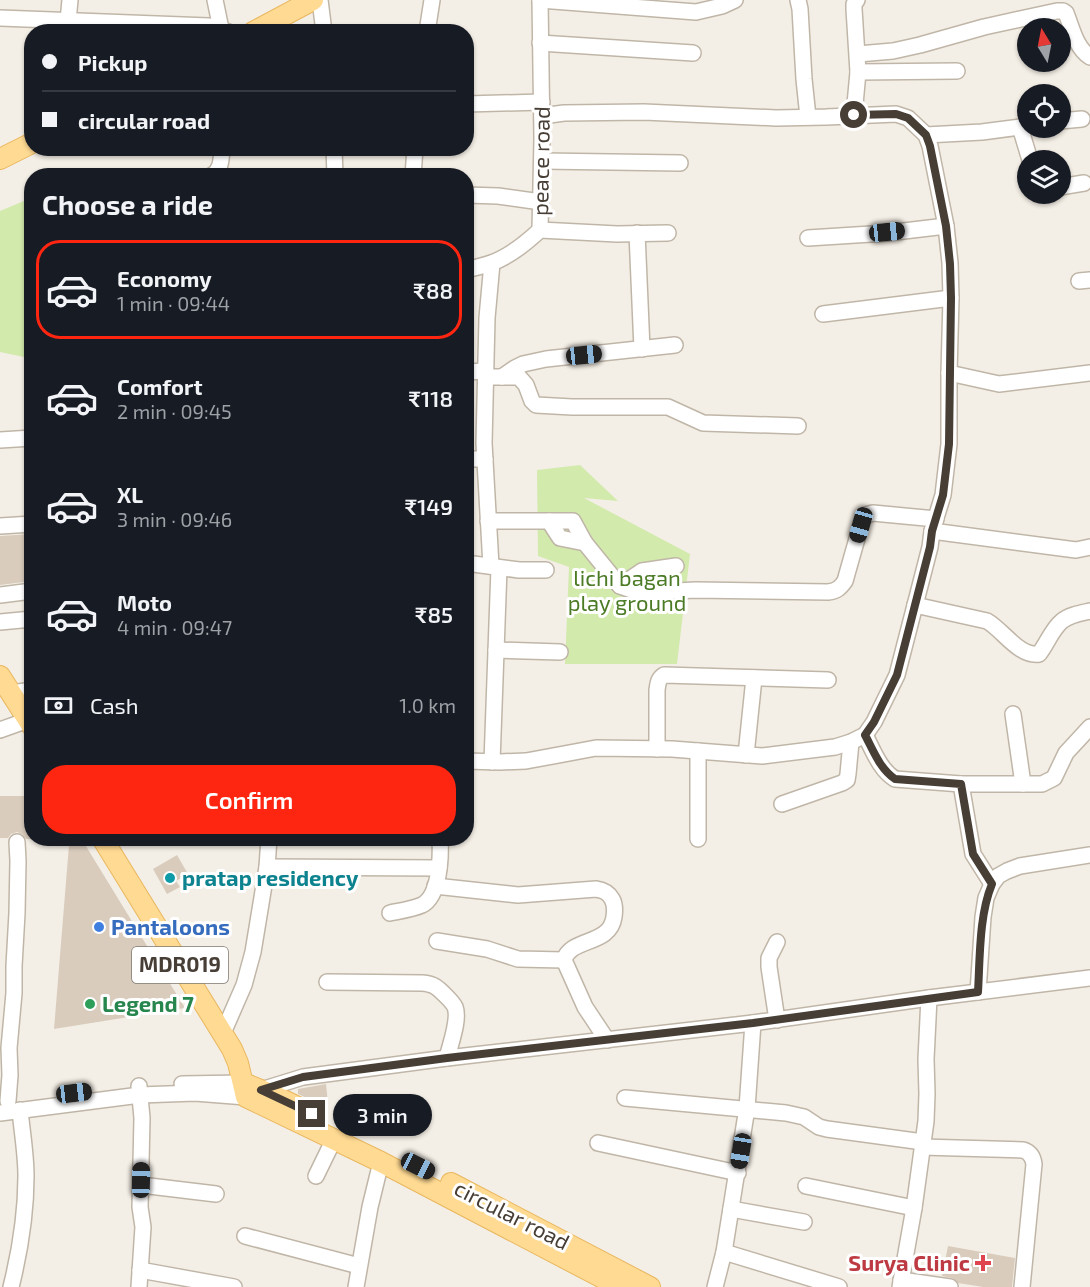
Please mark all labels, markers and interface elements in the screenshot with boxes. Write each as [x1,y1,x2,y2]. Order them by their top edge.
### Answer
north arrow [1017,18,1071,72]
map controls [1017,18,1071,204]
text: Pickup [78,49,147,75]
button: locate [1017,84,1071,138]
route start [840,101,867,128]
street label: peace road [526,106,554,216]
text: circular road [78,107,210,133]
button: layers [1017,150,1071,204]
text: Choose a ride [42,188,213,220]
car [868,221,906,243]
icon: car [45,263,99,317]
text: Economy [117,265,212,291]
text: ₹88 [413,277,453,303]
text: 1 min · 09:44 [117,291,230,315]
car [565,344,603,366]
icon: car [45,371,99,425]
text: Comfort [117,373,202,399]
text: ₹118 [408,385,453,411]
text: 2 min · 09:45 [117,399,232,423]
icon: car [45,479,99,533]
text: XL [117,481,143,507]
text: ₹149 [404,493,453,519]
car [847,505,875,545]
text: 3 min · 09:46 [117,507,232,531]
park label: lichi bagan play ground [568,564,686,615]
icon: car [45,587,99,641]
text: Moto [117,589,172,615]
text: ₹85 [415,601,453,627]
text: 4 min · 09:47 [117,615,232,639]
icon: cash [42,689,75,722]
text: Cash [90,692,139,718]
text: 1.0 km [399,693,456,717]
button: Confirm [42,765,456,834]
place label: pratap residency [182,864,359,891]
marker: pratap residency [163,871,177,885]
place label: Pantaloons [111,913,230,939]
marker: Pantaloons [92,920,106,934]
road number: MDR019 [132,947,228,983]
place label: Legend 7 [102,990,194,1016]
marker: Legend 7 [83,997,97,1011]
car [55,1082,93,1104]
callout: 3 min [333,1093,432,1135]
route end [298,1100,325,1127]
text: 3 min [357,1103,408,1127]
car [729,1132,753,1170]
car [398,1150,438,1182]
car [132,1162,150,1198]
street label: circular road [451,1174,574,1254]
place label: Surya Clinic [848,1249,970,1276]
marker: Surya Clinic [974,1254,992,1272]

